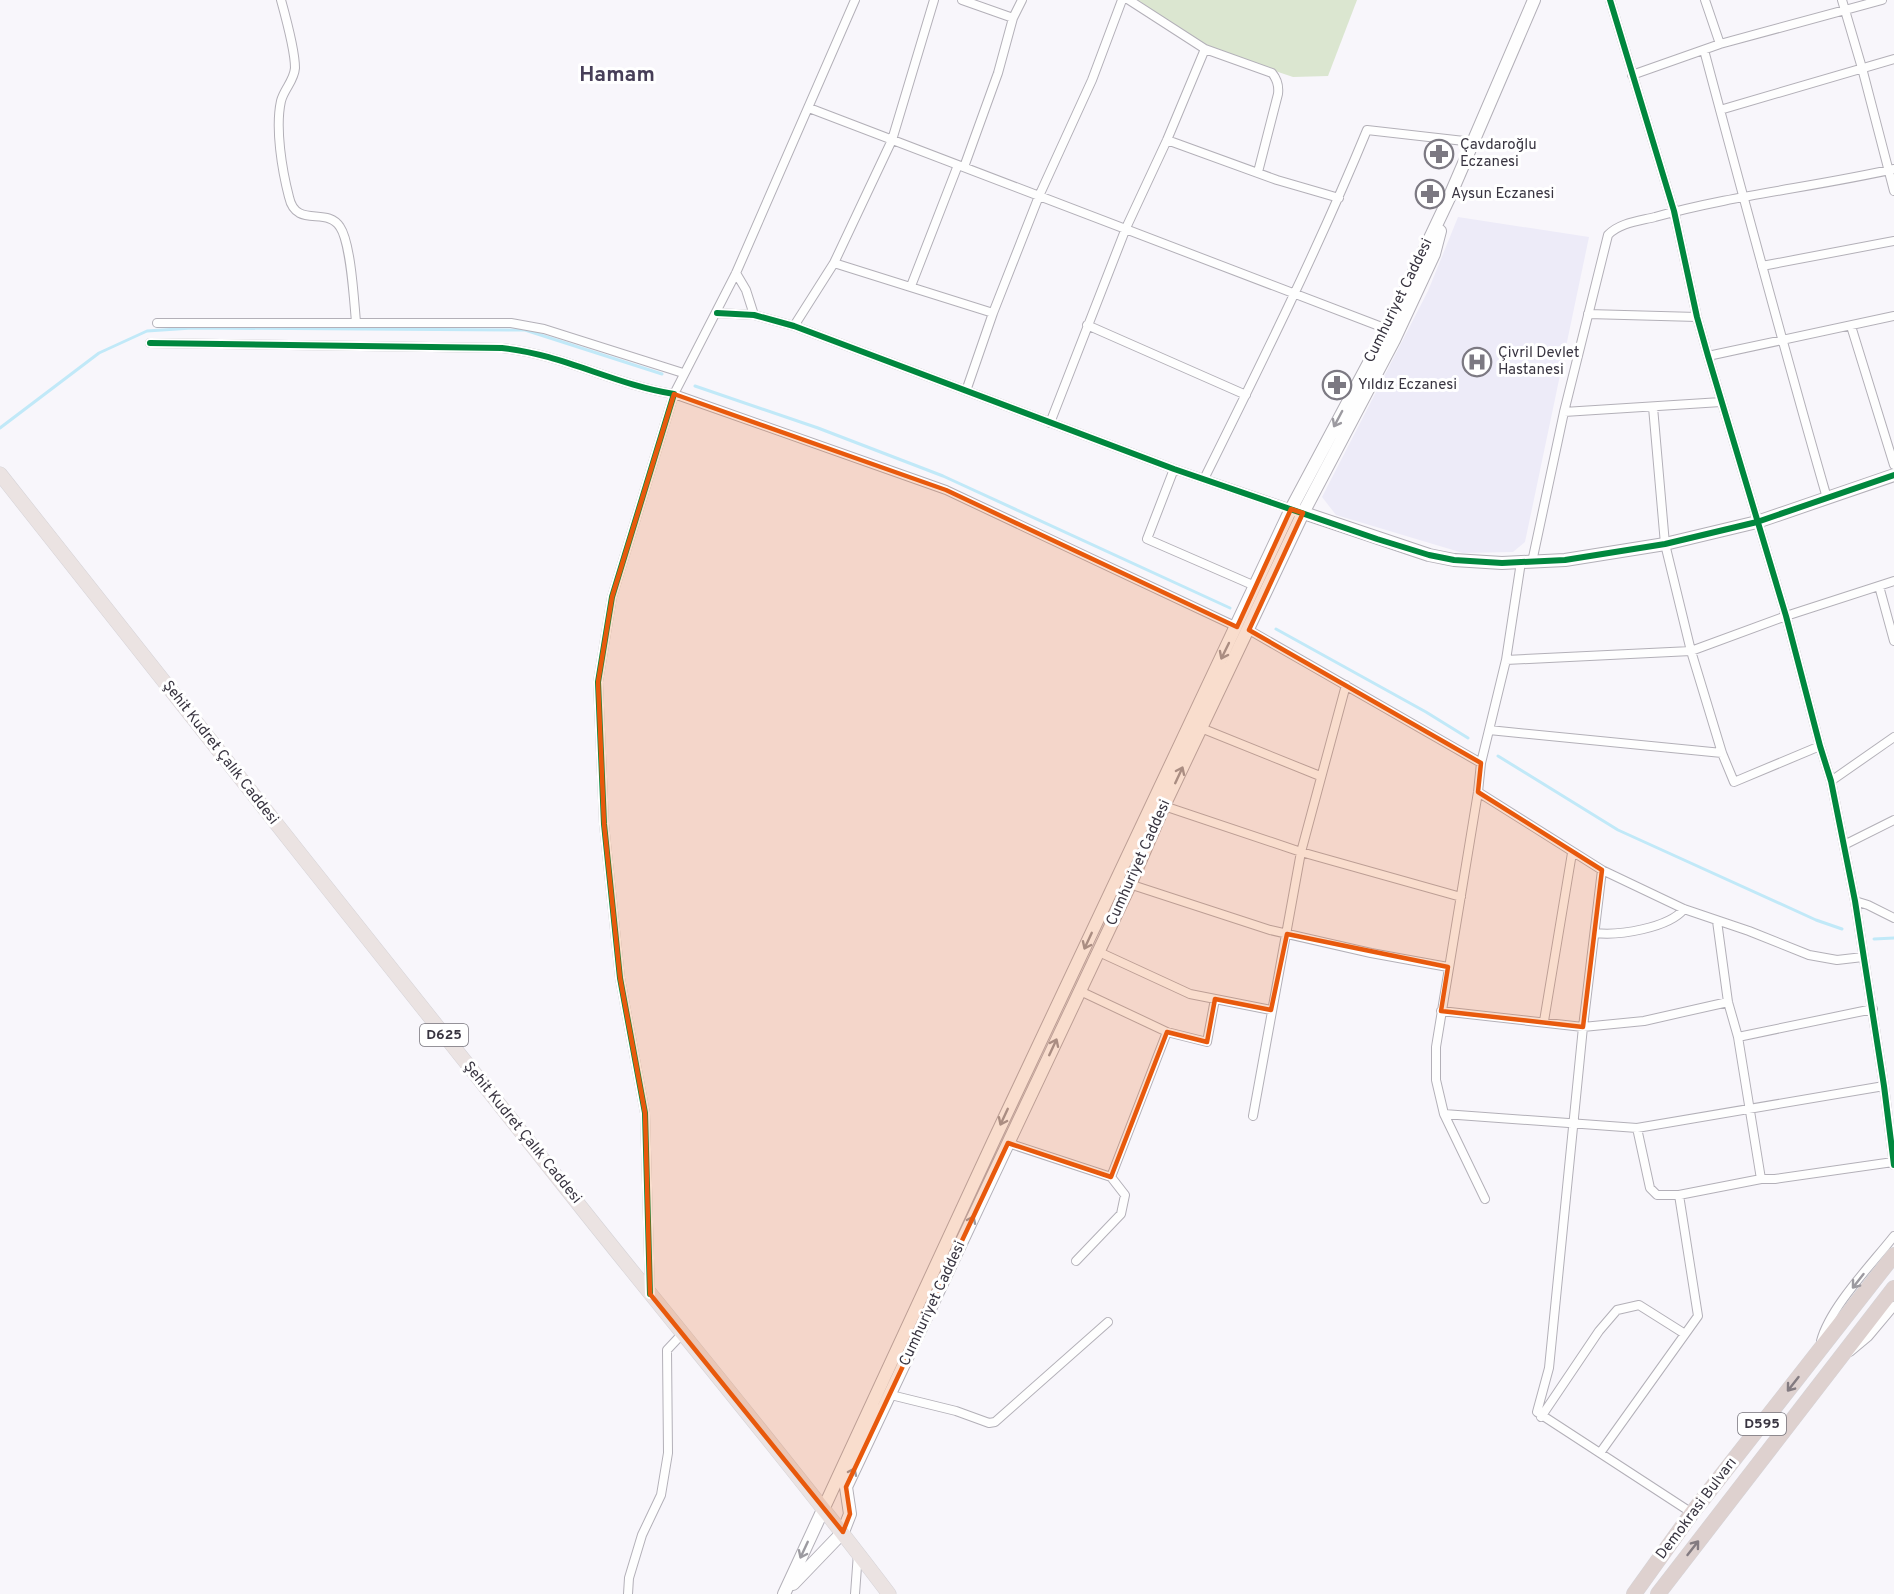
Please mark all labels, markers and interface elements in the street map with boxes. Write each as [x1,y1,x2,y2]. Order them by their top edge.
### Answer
district label: Hamam [579,62,655,89]
place label: Çavdaroğlu Eczanesi [1460,136,1537,172]
pharmacy icon: Çavdaroğlu Eczanesi [1423,138,1455,170]
pharmacy icon: Aysun Eczanesi [1414,178,1446,210]
place label: Aysun Eczanesi [1451,185,1554,204]
street label: Cumhuriyet Caddesi [1361,236,1437,366]
place label: Çivril Devlet Hastanesi [1498,344,1579,380]
hospital icon: Çivril Devlet Hastanesi [1461,346,1493,378]
pharmacy icon: Yıldız Eczanesi [1321,369,1353,401]
place label: Yıldız Eczanesi [1358,376,1457,395]
one-way arrow [1332,410,1344,427]
one-way arrow [1219,641,1231,659]
street label: Şehit Kudret Çalık Caddesi [158,677,282,829]
one-way arrow [1174,767,1185,785]
street label: Cumhuriyet Caddesi [1103,797,1175,929]
one-way arrow [1082,931,1094,949]
road number: D625 [420,1024,468,1046]
one-way arrow [1048,1039,1060,1057]
street label: Şehit Kudret Çalık Caddesi [459,1058,585,1208]
one-way arrow [998,1108,1010,1126]
one-way arrow [966,1215,977,1233]
street label: Cumhuriyet Caddesi [896,1238,970,1370]
one-way arrow [1851,1273,1864,1289]
one-way arrow [1787,1376,1800,1392]
road number: D595 [1738,1413,1786,1435]
street label: Demokrasi Bulvarı [1652,1454,1742,1564]
one-way arrow [846,1468,858,1486]
one-way arrow [1687,1540,1700,1556]
one-way arrow [798,1541,809,1559]

